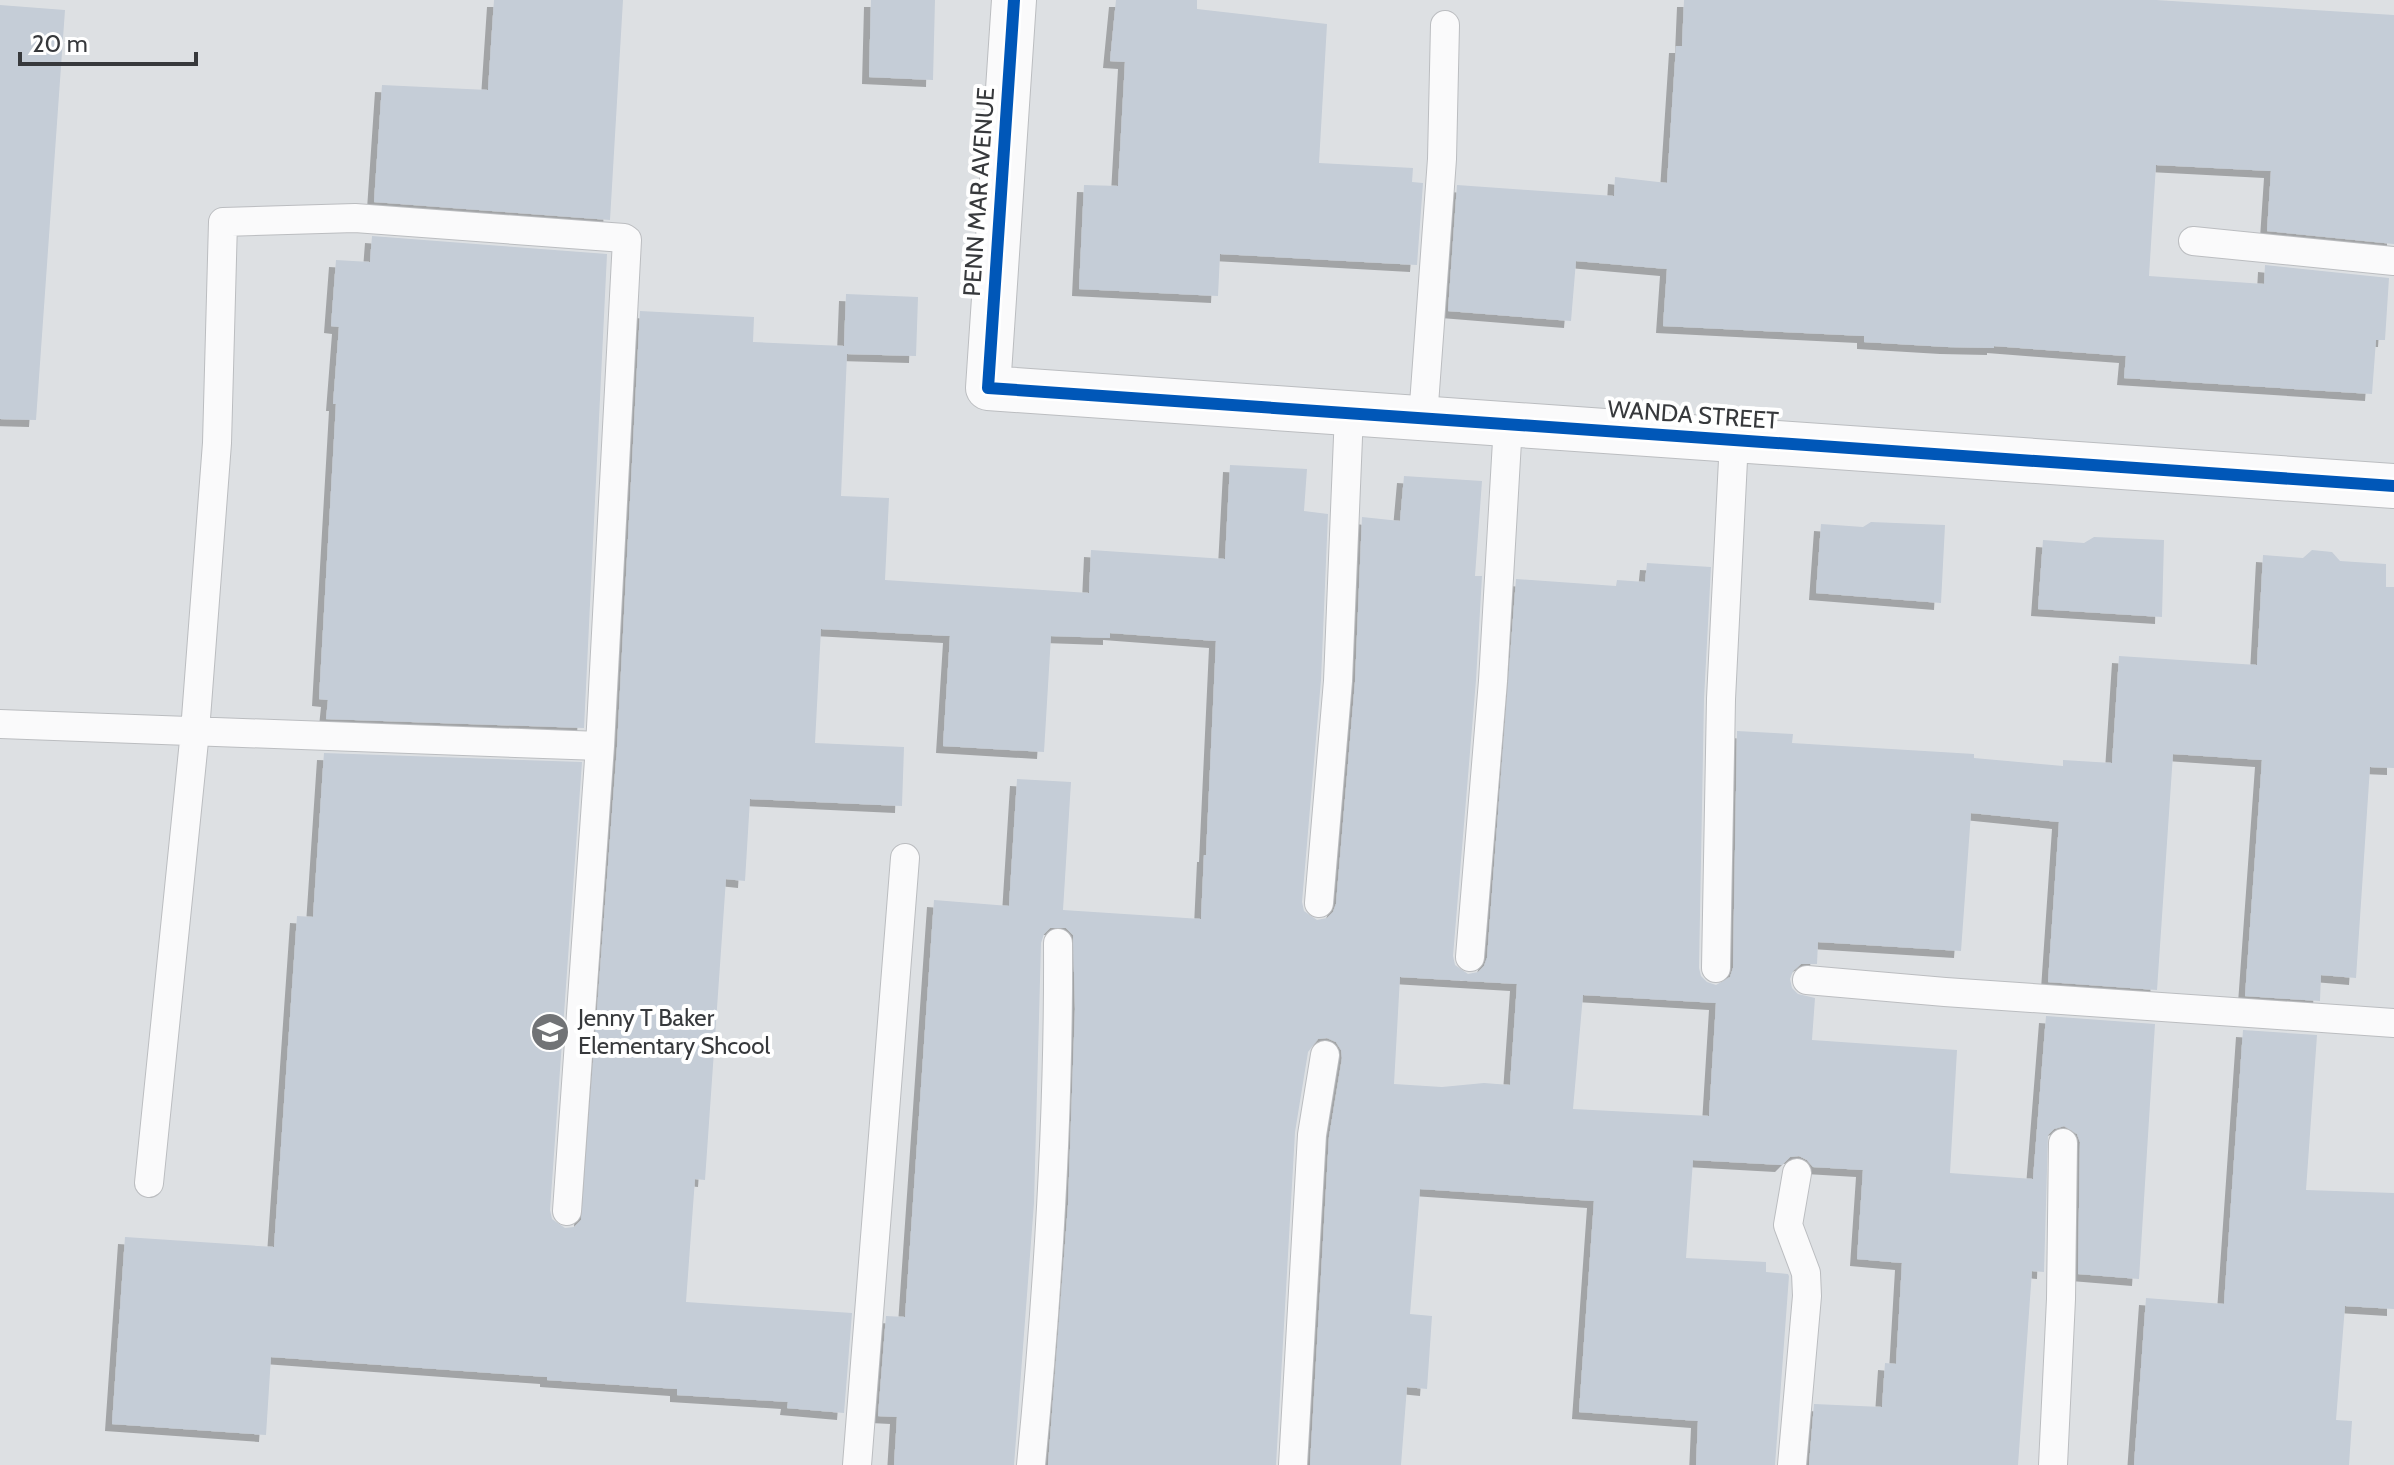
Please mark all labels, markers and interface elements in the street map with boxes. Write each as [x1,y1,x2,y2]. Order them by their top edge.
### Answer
scale bar [20,16,196,66]
text: 20 m [32,29,88,58]
street label: PENN MAR AVENUE [957,86,1000,297]
street label: WANDA STREET [1606,394,1780,435]
place label: Jenny T Baker Elementary Shcool [577,1003,770,1060]
school or university icon: Jenny T Baker Elementary Shcool [529,1011,571,1053]

